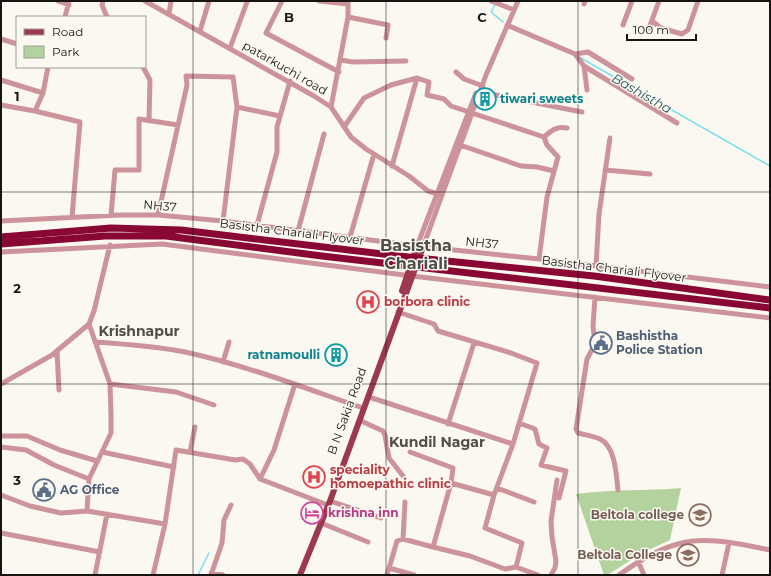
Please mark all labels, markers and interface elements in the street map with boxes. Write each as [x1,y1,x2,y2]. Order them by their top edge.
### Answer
text: B [284,9,294,25]
text: C [477,9,487,25]
legend [16,16,146,68]
scale bar [627,16,696,42]
text: 100 m [633,22,669,37]
text: Road [52,24,83,39]
street label: patarkuchi road [240,37,330,98]
text: Park [52,44,80,59]
water label: Bashistha [609,69,675,117]
building icon: tiwari sweets [472,86,498,112]
text: 1 [14,88,20,104]
place label: tiwari sweets [500,91,584,106]
street label: NH37 [143,197,177,214]
street label: Basistha Chariali Flyover [219,215,365,248]
street label: NH37 [465,233,499,252]
district label: Basistha Chariali [380,236,452,273]
street label: Basistha Chariali Flyover [541,252,687,285]
text: 2 [13,280,21,296]
hospital icon: borbora clinic [355,289,381,315]
place label: borbora clinic [384,294,470,309]
district label: Krishnapur [98,322,180,340]
place label: Bashistha Police Station [616,328,703,357]
public building icon: Bashistha Police Station [588,330,614,356]
building icon: ratnamoulli [323,342,349,368]
place label: ratnamoulli [247,347,320,362]
street label: B N Sakia Road [324,365,369,456]
district label: Kundil Nagar [389,433,485,451]
place label: speciality homoepathic clinic [330,462,451,491]
hospital icon: speciality homoepathic clinic [301,464,327,490]
text: 3 [12,472,21,488]
public building icon: AG Office [31,477,57,503]
place label: AG Office [59,482,120,497]
hotel icon: krishna inn [299,500,325,526]
school or university icon: Beltola college [687,502,713,528]
place label: krishna inn [328,505,399,520]
place label: Beltola college [591,507,684,522]
school or university icon: Beltola College [675,542,701,568]
place label: Beltola College [577,547,672,562]

